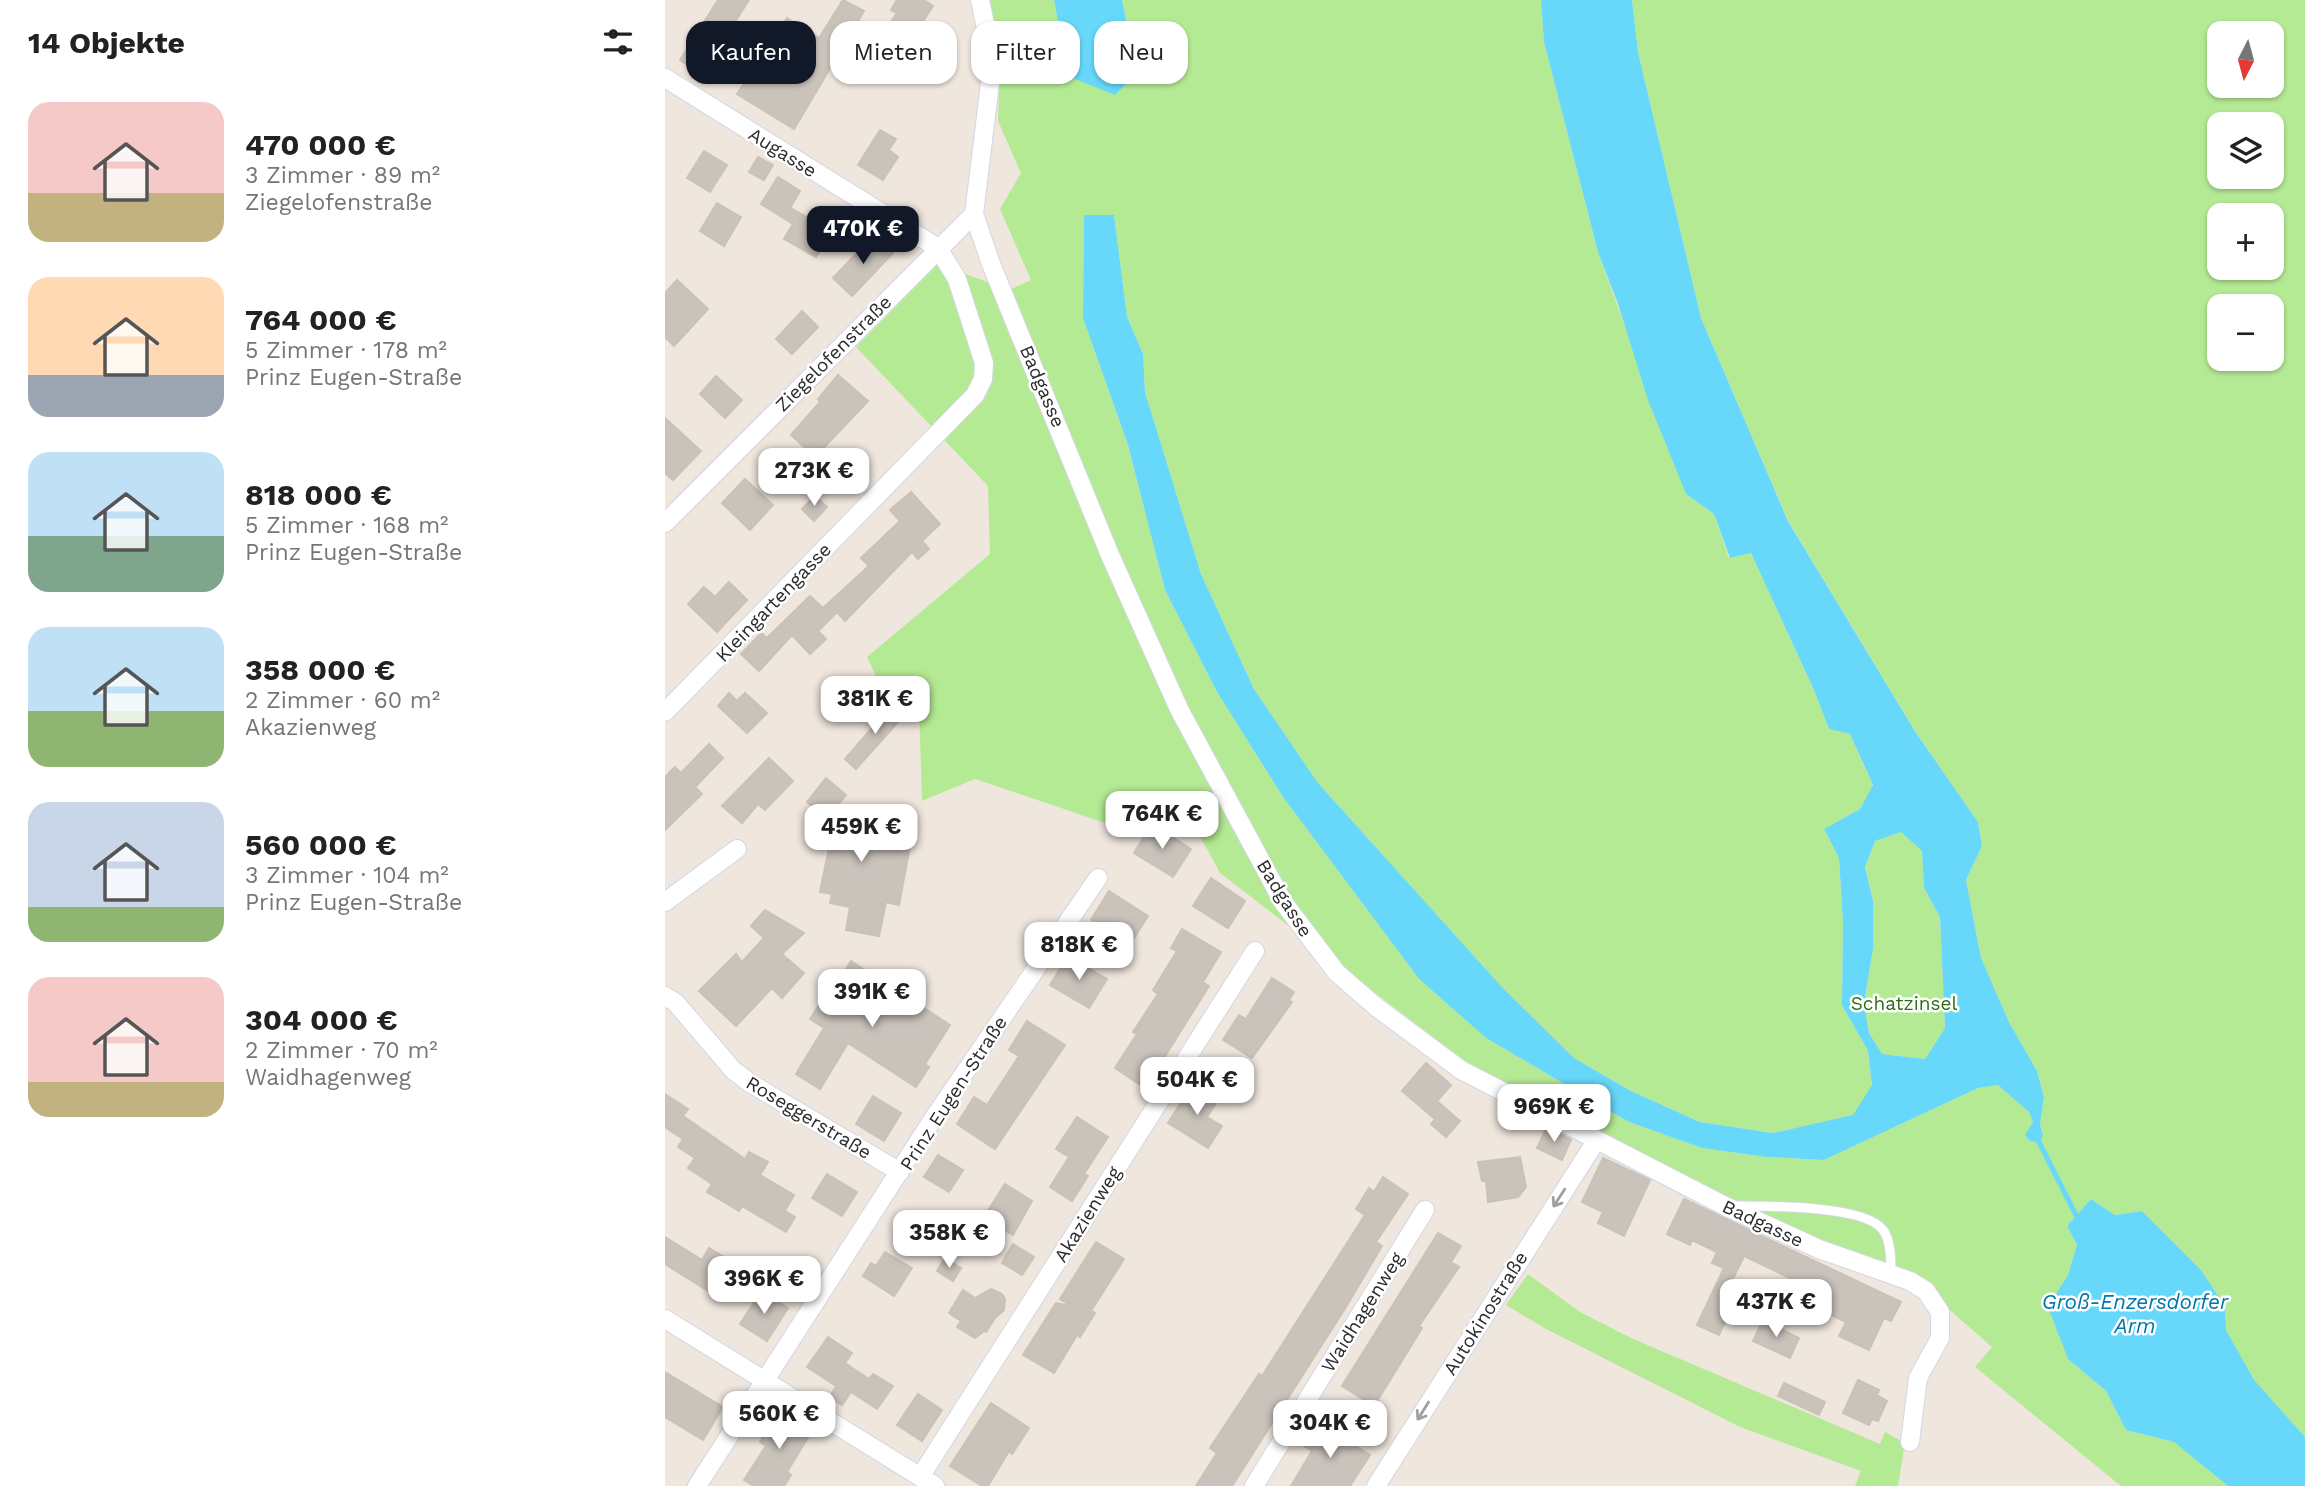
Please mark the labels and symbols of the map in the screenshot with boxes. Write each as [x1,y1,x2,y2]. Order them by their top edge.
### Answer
north arrow [2207,21,2284,98]
street label: Augasse [744,123,821,182]
pin: 470K € [806,206,920,266]
street label: Ziegelofenstraße [770,290,896,416]
street label: Badgasse [1015,342,1070,431]
pin: 273K € [757,448,871,508]
street label: Kleingartengasse [711,538,836,667]
pin: 381K € [818,676,932,736]
pin: 764K € [1105,792,1219,851]
pin: 459K € [804,804,918,864]
street label: Badgasse [1252,855,1317,941]
pin: 818K € [1022,922,1136,982]
pin: 391K € [815,970,929,1029]
park label: Schatzinsel [1851,992,1958,1015]
street label: Prinz Eugen-Straße [895,1012,1012,1175]
pin: 504K € [1140,1058,1254,1117]
street label: Roseggerstraße [742,1071,876,1164]
pin: 969K € [1497,1084,1611,1144]
street label: Akazienweg [1049,1161,1126,1266]
one-way arrow [1551,1188,1565,1208]
street label: Badgasse [1719,1195,1807,1252]
pin: 358K € [892,1210,1006,1270]
street label: Waidhagenweg [1316,1247,1409,1376]
street label: Autokinostraße [1438,1247,1533,1379]
pin: 396K € [707,1256,821,1316]
pin: 437K € [1719,1280,1833,1339]
water label: Groß-Enzersdorfer Arm [2042,1289,2229,1338]
pin: 560K € [722,1392,836,1451]
pin: 304K € [1273,1400,1387,1460]
one-way arrow [1416,1401,1431,1420]

